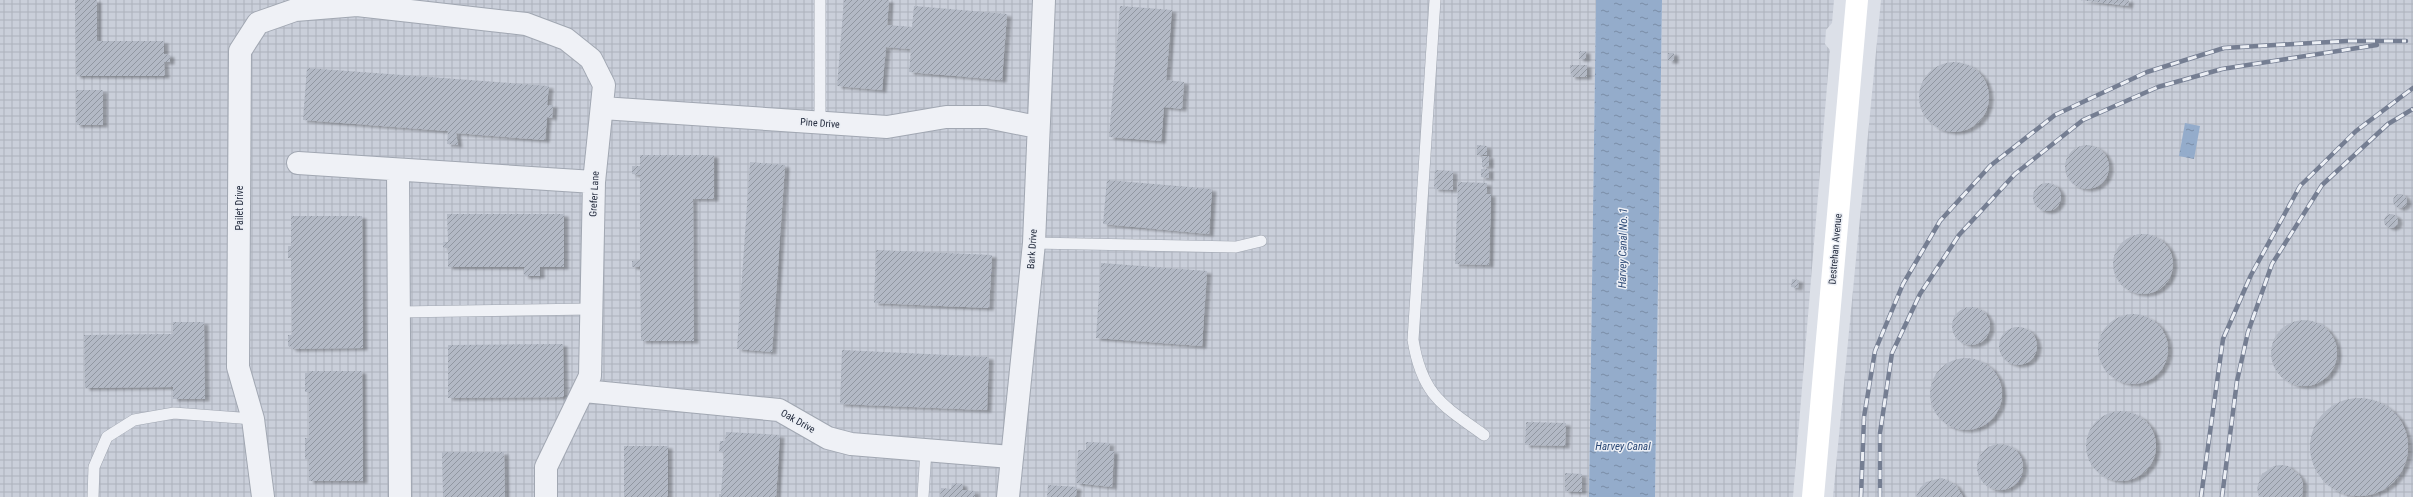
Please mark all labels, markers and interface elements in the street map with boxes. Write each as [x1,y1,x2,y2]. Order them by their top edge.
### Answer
street label: Pine Drive [800,116,840,130]
street label: Grefer Lane [587,171,601,217]
street label: Pailet Drive [234,185,245,230]
water label: Harvey Canal No. 1 [1616,208,1630,288]
street label: Destrehan Avenue [1826,213,1844,285]
street label: Bark Drive [1025,228,1039,269]
street label: Oak Drive [779,407,817,435]
water label: Harvey Canal [1595,440,1651,453]

